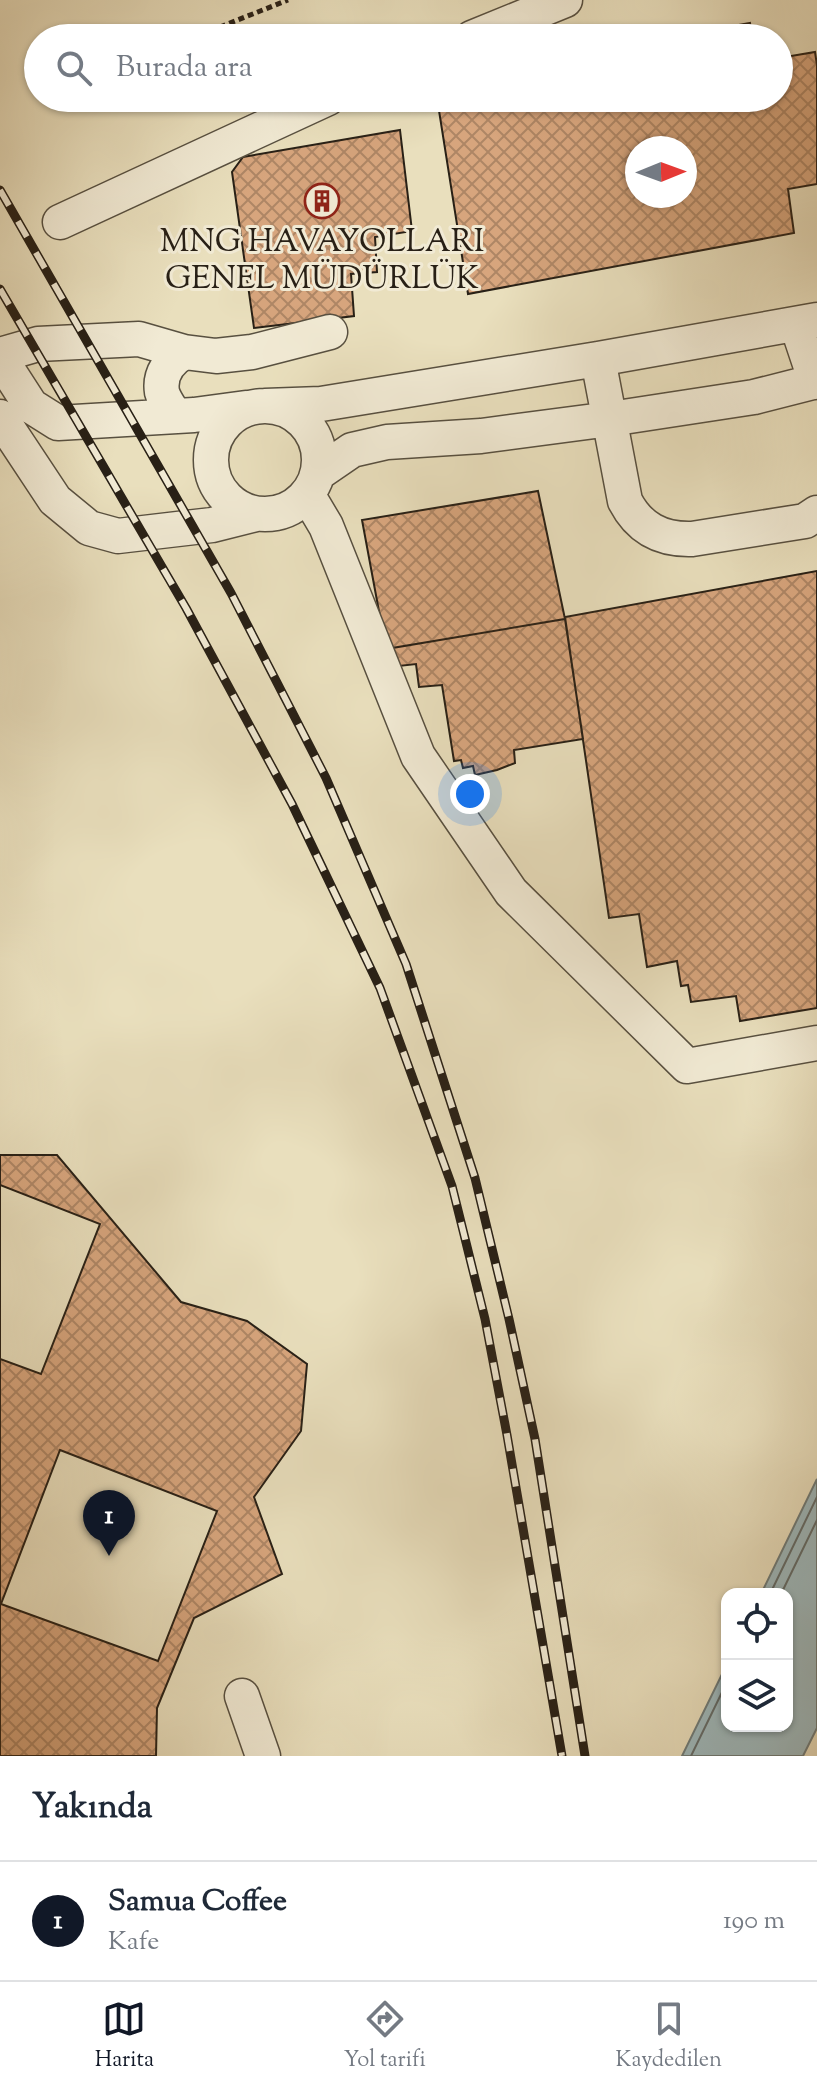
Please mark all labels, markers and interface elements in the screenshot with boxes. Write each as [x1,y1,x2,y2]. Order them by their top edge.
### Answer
search box [24,24,793,112]
icon: search [52,46,96,90]
text: Burada ara [116,47,253,90]
north arrow [625,136,697,208]
building icon: MNG HAVAYOLLARI GENEL MÜDÜRLÜK [303,182,341,220]
place label: MNG HAVAYOLLARI GENEL MÜDÜRLÜK [160,220,484,303]
your location [450,774,490,814]
pin: 1 [83,1490,135,1556]
map controls [721,1588,793,1732]
button: locate [721,1588,793,1660]
button: layers [721,1660,793,1732]
text: Yakında [32,1784,152,1833]
text: Samua Coffee [108,1881,287,1924]
text: 1 [54,1903,62,1940]
text: 190 m [723,1903,785,1940]
text: Kafe [108,1924,159,1961]
tab: Harita [95,1997,154,2077]
tab: Yol tarifi [344,1997,426,2077]
tab: Kaydedilen [616,1997,722,2077]

